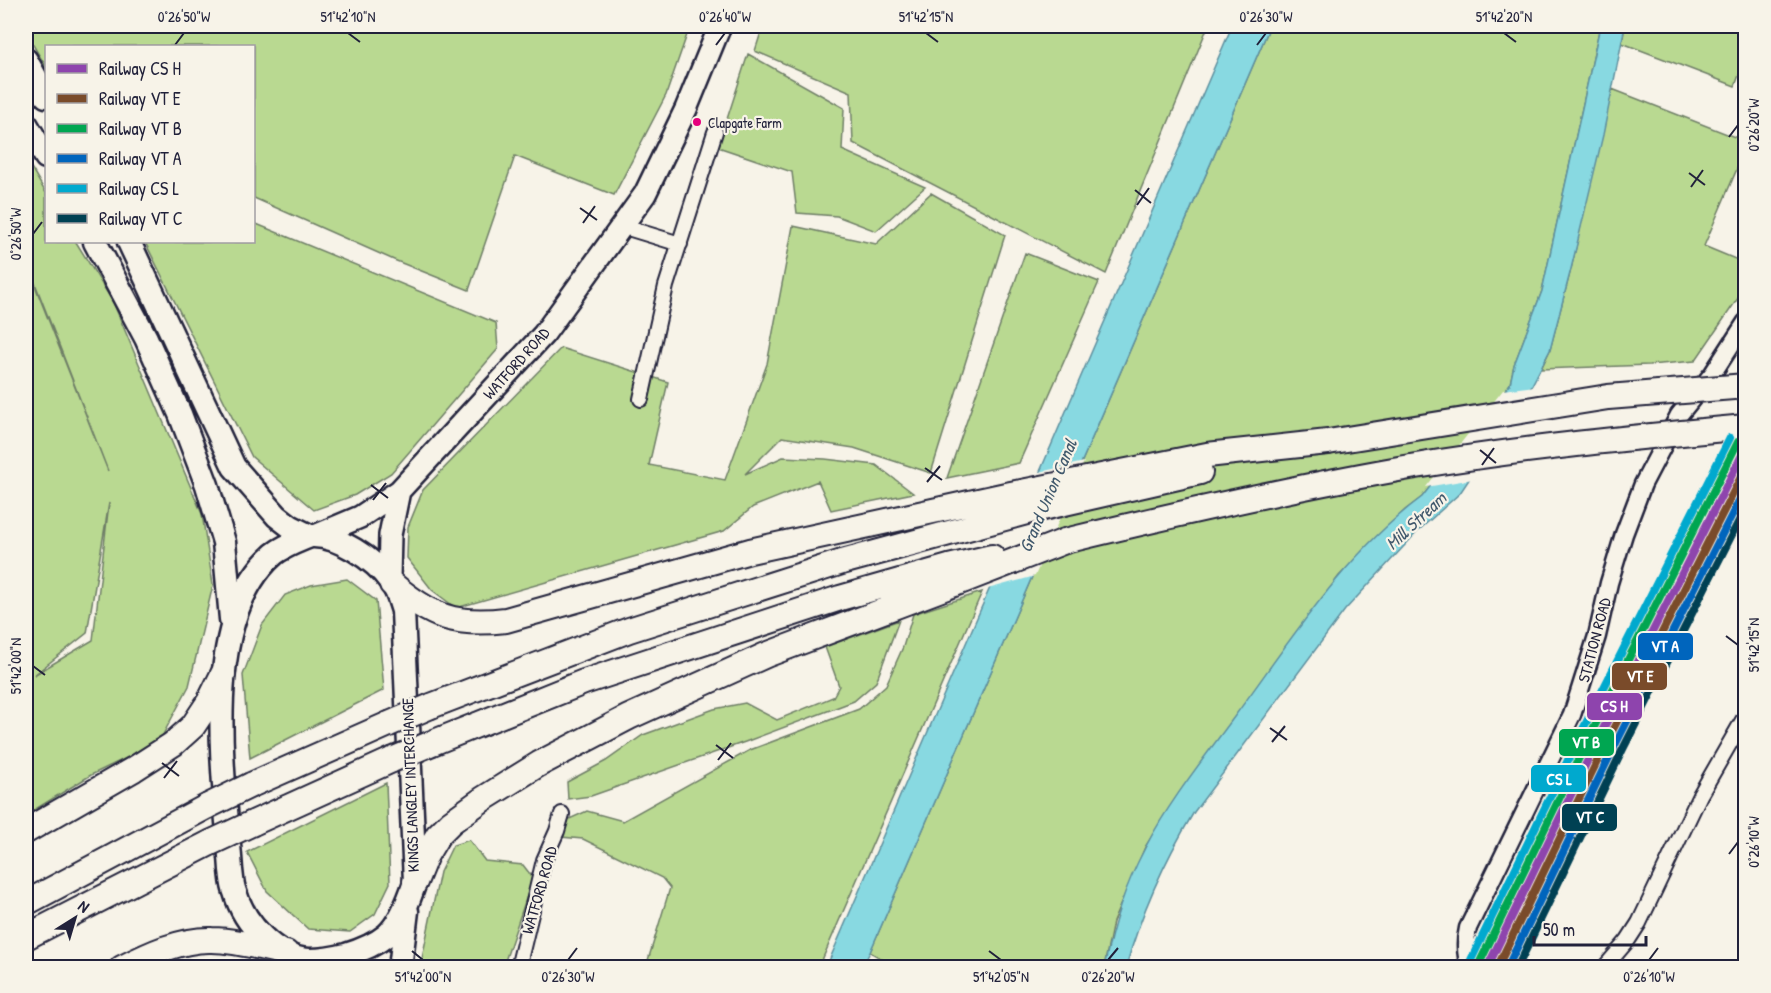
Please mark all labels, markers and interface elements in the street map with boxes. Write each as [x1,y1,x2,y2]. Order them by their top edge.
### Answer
text: 0°26'50"W [158,6,211,27]
text: 51°42'10"N [320,6,376,27]
text: 0°26'40"W [699,6,752,27]
text: 51°42'15"N [899,6,953,27]
text: 0°26'30"W [1240,6,1293,27]
text: 51°42'20"N [1476,6,1532,27]
legend [45,45,255,243]
text: Railway CS H [99,56,181,81]
text: Railway VT E [99,86,181,111]
text: 0°26'20"W [1743,98,1764,152]
place label: Clapgate Farm [708,113,782,133]
text: Railway VT B [99,116,182,141]
marker: Clapgate Farm [691,116,703,128]
text: Railway VT A [99,146,182,171]
text: Railway CS L [99,176,179,201]
text: Railway VT C [99,206,183,231]
text: 0°26'50"W [5,207,26,260]
street label: WATFORD ROAD [478,322,555,404]
water label: Grand Union Canal [1013,434,1083,556]
water label: Mill Stream [1380,486,1452,555]
street label: STATION ROAD [1572,595,1616,685]
text: 51°42'15"N [1743,618,1764,672]
line badge: VT A [1637,632,1694,661]
text: VT A [1651,635,1679,657]
text: 51°42'00"N [5,638,26,694]
line badge: VT E [1611,662,1668,691]
text: VT E [1626,665,1655,687]
line badge: CS H [1586,692,1643,721]
text: CS H [1600,695,1628,717]
street label: KINGS LANGLEY INTERCHANGE [396,697,424,873]
line badge: VT B [1558,728,1615,757]
text: VT B [1572,731,1600,753]
line badge: CS L [1530,764,1587,793]
text: CS L [1546,768,1572,790]
line badge: VT C [1561,803,1618,832]
text: VT C [1576,806,1605,828]
text: 0°26'10"W [1743,815,1764,868]
street label: WATFORD ROAD [516,843,562,936]
north arrow [45,888,105,948]
text: N [74,895,94,918]
scale bar [1534,909,1646,947]
text: 50 m [1543,917,1575,942]
text: 51°42'00"N [395,966,451,987]
text: 0°26'30"W [542,966,595,987]
text: 51°42'05"N [973,966,1029,987]
text: 0°26'20"W [1081,966,1135,987]
text: 0°26'10"W [1623,966,1676,987]

